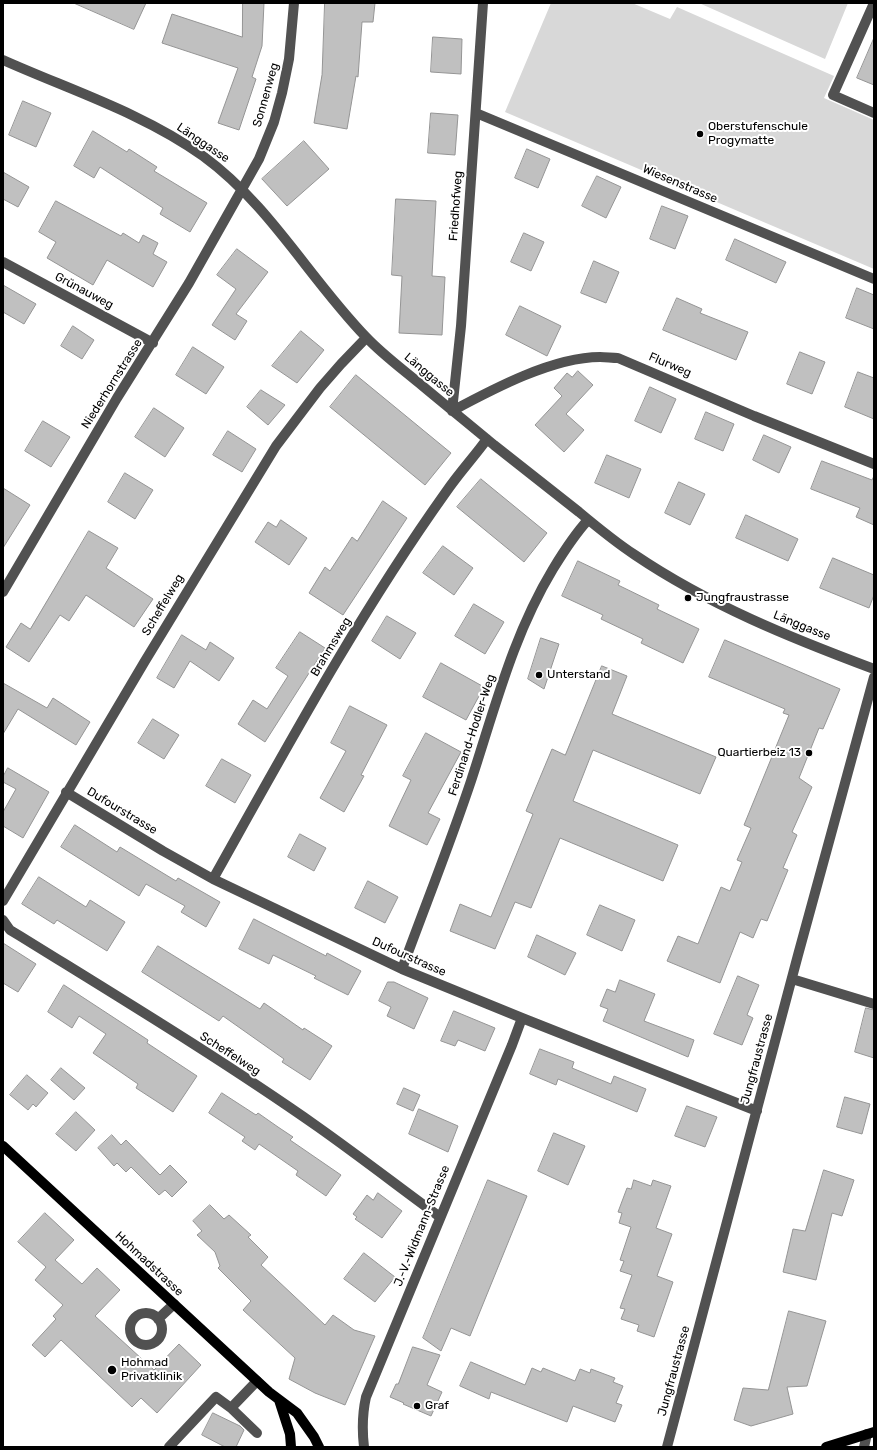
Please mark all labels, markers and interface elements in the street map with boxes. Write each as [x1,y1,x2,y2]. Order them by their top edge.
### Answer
street label: Sonnenweg [250,61,282,129]
street label: Länggasse [174,120,232,166]
place label: Oberstufenschule Progymatte [708,120,808,148]
marker: Oberstufenschule Progymatte [695,129,705,139]
street label: Wiesenstrasse [640,162,720,206]
street label: Friedhofweg [446,170,466,242]
street label: Grünauweg [52,270,116,312]
street label: Niederhornstrasse [79,336,145,432]
street label: Länggasse [401,350,457,400]
street label: Flurweg [646,350,694,380]
street label: Scheffelweg [139,572,187,638]
place label: Jungfraustrasse [696,591,789,605]
marker: Jungfraustrasse [683,593,693,603]
street label: Länggasse [771,608,833,644]
street label: Brahmsweg [308,615,354,679]
place label: Unterstand [547,668,610,682]
marker: Unterstand [534,670,544,680]
street label: Ferdinand-Hodler-Weg [445,672,499,798]
place label: Quartierbeiz 13 [717,746,801,760]
marker: Quartierbeiz 13 [804,748,814,758]
street label: Dufourstrasse [84,784,160,838]
street label: Dufourstrasse [370,934,448,980]
street label: Jungfraustrasse [738,1012,776,1106]
street label: Scheffelweg [197,1029,263,1079]
street label: J.-V.-Widmann-Strasse [391,1163,453,1289]
street label: Hohmadstrasse [112,1229,186,1299]
street label: Jungfraustrasse [655,1324,693,1418]
place label: Hohmad Privatklinik [121,1356,182,1384]
marker: Hohmad Privatklinik [106,1364,118,1376]
place label: Graf [425,1399,449,1413]
marker: Graf [412,1401,422,1411]

